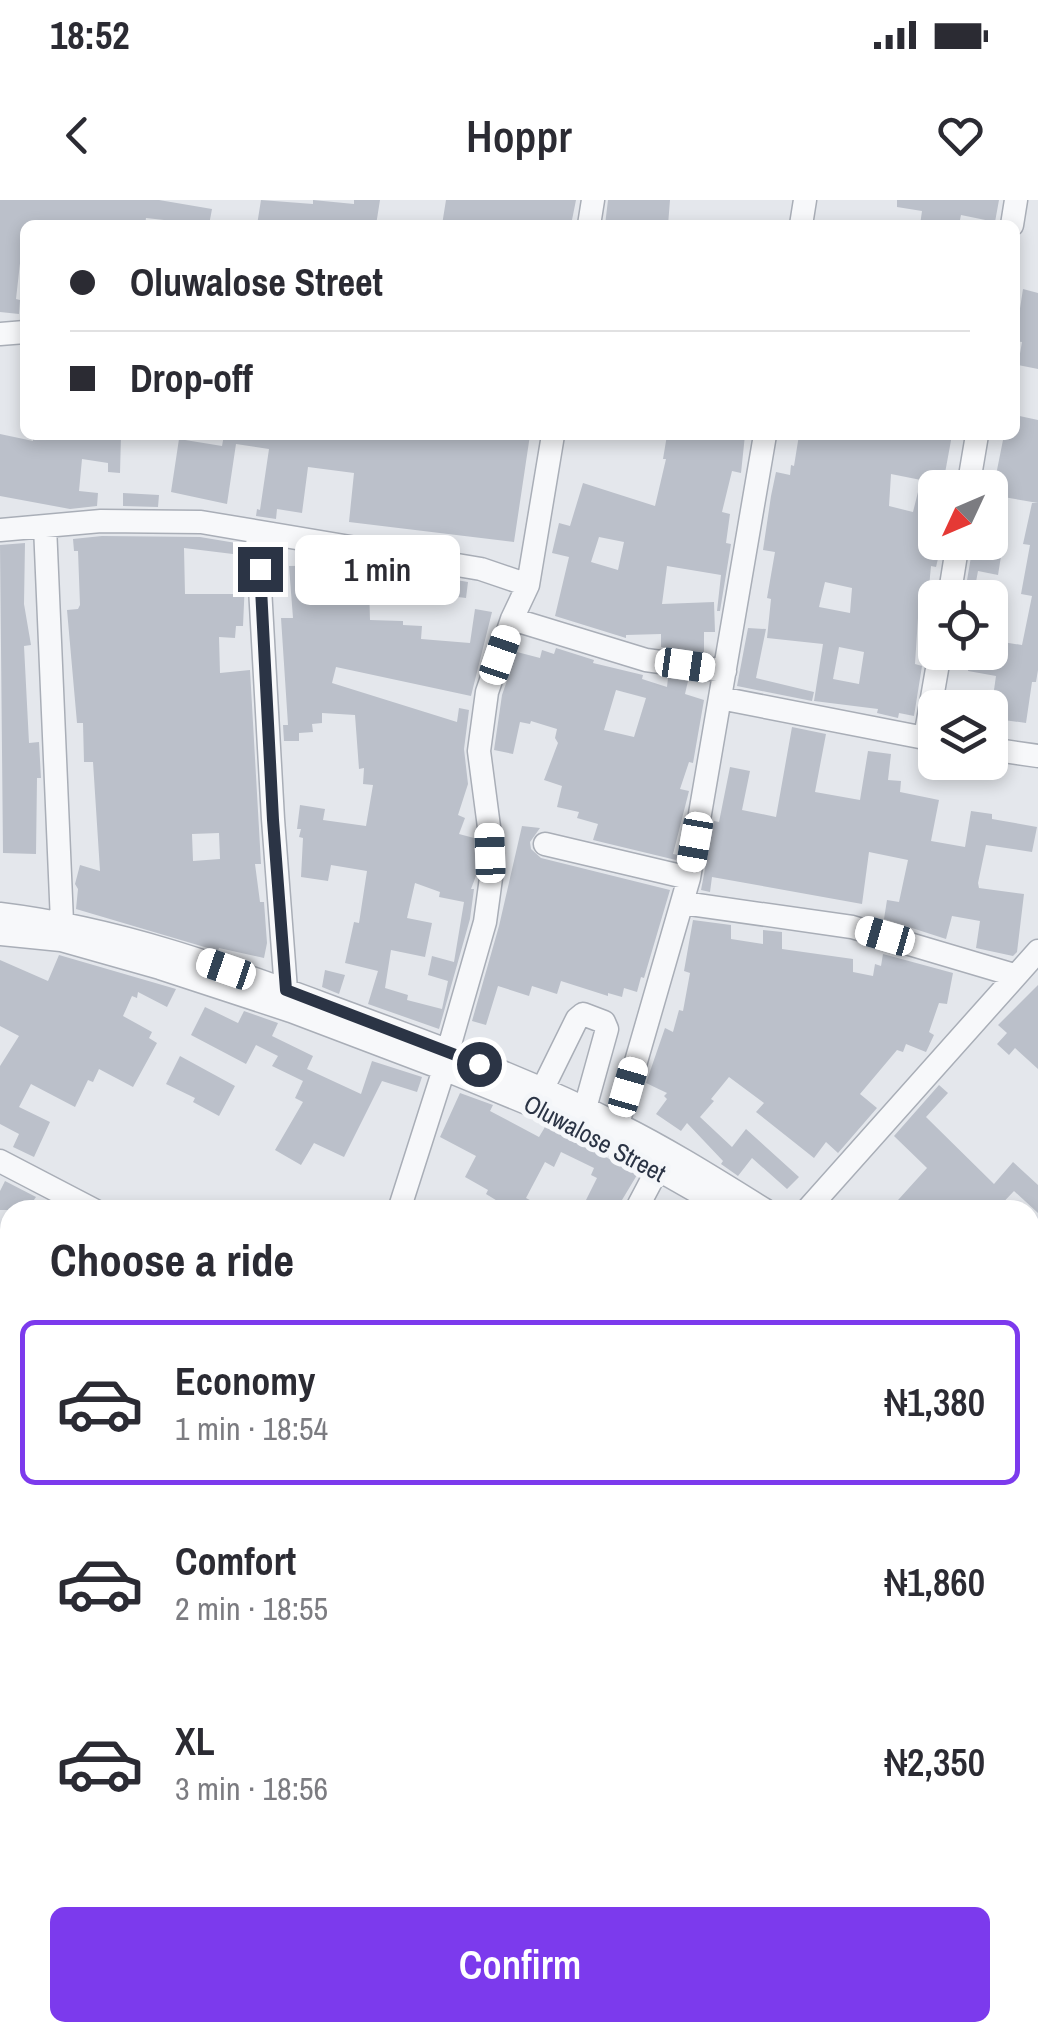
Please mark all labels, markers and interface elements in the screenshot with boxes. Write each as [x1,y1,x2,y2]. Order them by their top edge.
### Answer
text: 18:52 [50,10,130,61]
text: Hoppr [466,105,572,166]
icon: back [50,108,105,163]
icon: heart [933,108,988,163]
text: Oluwalose Street [130,257,383,308]
text: Drop-off [130,353,253,404]
north arrow [918,470,1008,560]
map controls [918,470,1008,780]
callout: 1 min [295,534,460,604]
route end [238,547,283,592]
text: 1 min [344,548,411,591]
button: locate [918,580,1008,670]
car [476,622,524,688]
car [653,646,717,684]
button: layers [918,690,1008,780]
car [675,810,715,874]
car [474,822,506,884]
car [852,913,918,959]
car [193,945,259,993]
route start [457,1042,502,1087]
car [605,1054,651,1120]
street label: Oluwalose Street [518,1086,672,1190]
text: Choose a ride [50,1229,294,1290]
text: Economy [175,1356,315,1407]
icon: car [55,1358,145,1448]
text: ₦1,380 [885,1377,985,1428]
text: 1 min · 18:54 [175,1407,328,1450]
text: Comfort [175,1536,296,1587]
icon: car [55,1538,145,1628]
text: ₦1,860 [885,1557,985,1608]
text: 2 min · 18:55 [175,1587,328,1630]
text: XL [175,1716,215,1767]
icon: car [55,1718,145,1808]
text: ₦2,350 [885,1737,985,1788]
text: 3 min · 18:56 [175,1767,328,1810]
button: Confirm [50,1907,990,2022]

